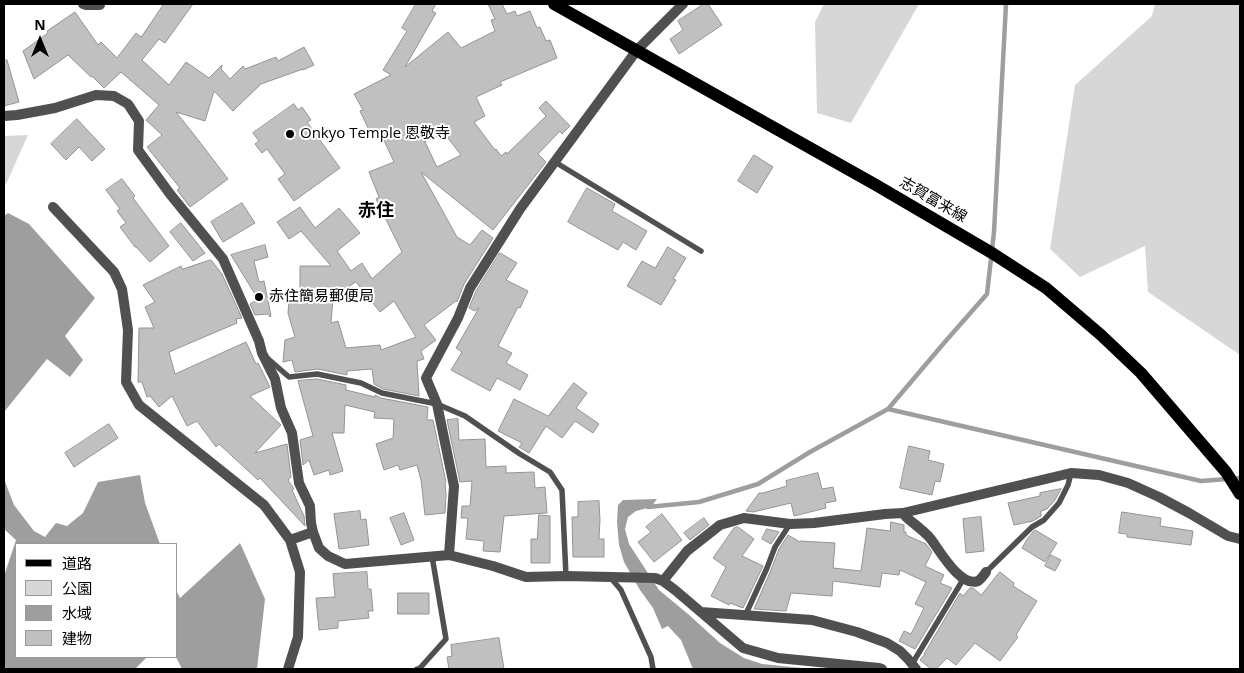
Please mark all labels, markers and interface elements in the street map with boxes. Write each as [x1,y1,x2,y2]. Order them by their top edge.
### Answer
north arrow [15,15,65,65]
text: N [34,15,46,34]
place label: Onkyo Temple 恩敬寺 [300,125,450,143]
marker: Onkyo Temple 恩敬寺 [284,128,296,140]
street label: 志賀富来線 [896,173,970,227]
district label: 赤住 [358,200,394,222]
place label: 赤住簡易郵便局 [269,288,374,306]
marker: 赤住簡易郵便局 [253,291,265,303]
legend [15,543,178,658]
text: 道路 [62,553,92,573]
text: 公園 [62,578,92,598]
text: 水域 [62,603,92,623]
text: 建物 [62,628,92,648]

